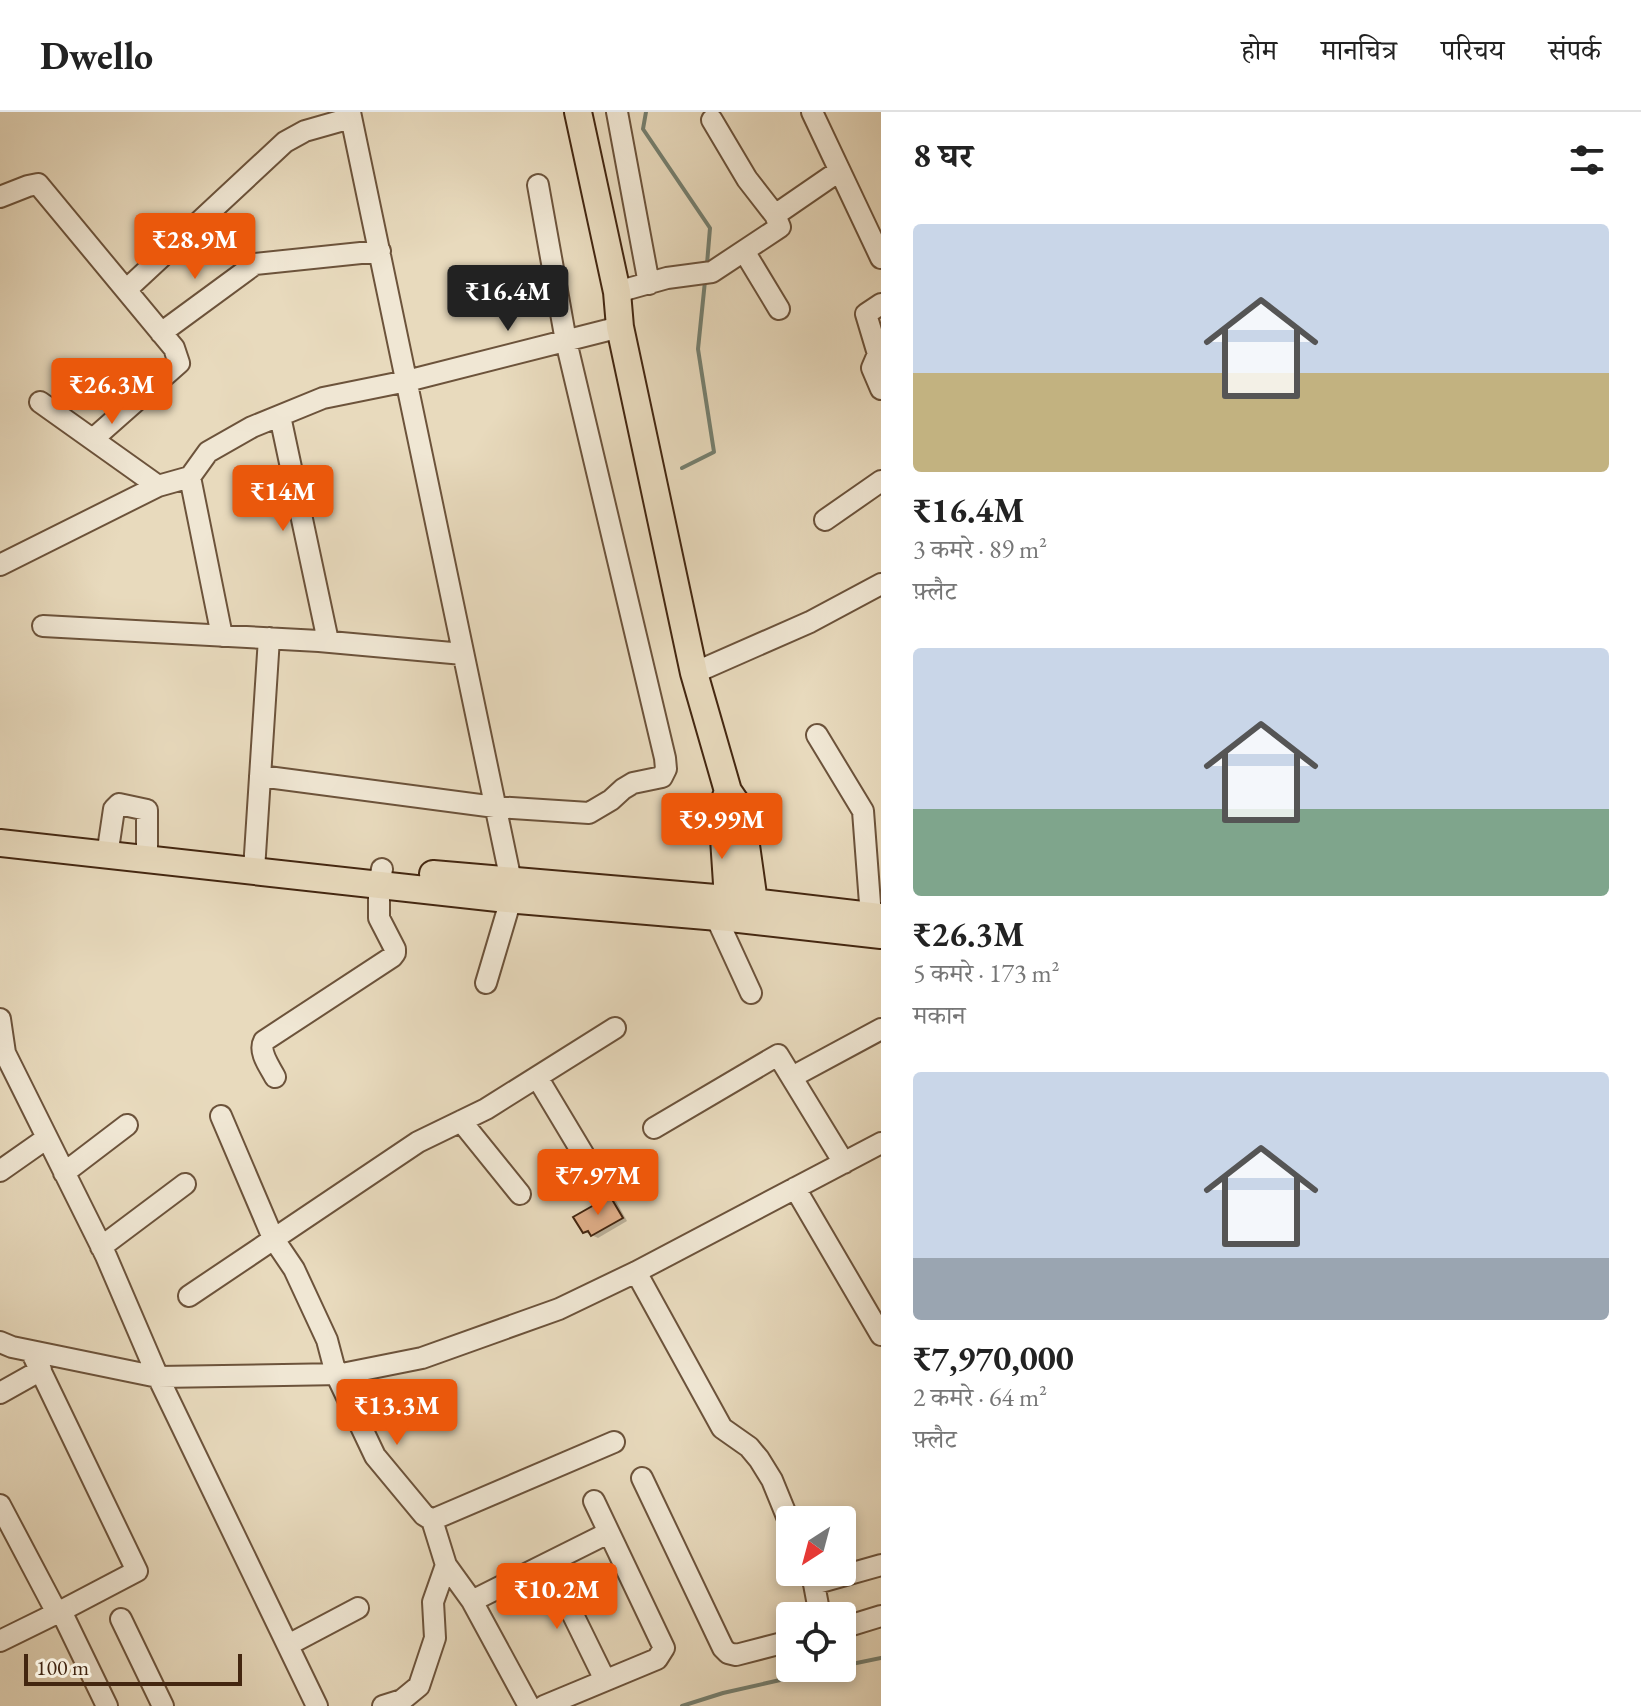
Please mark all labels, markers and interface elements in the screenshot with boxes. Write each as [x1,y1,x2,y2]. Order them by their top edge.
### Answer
text: Dwello [40,31,153,80]
text: होम [1241,32,1277,68]
text: मानचित्र [1321,32,1397,68]
text: परिचय [1441,32,1504,68]
text: संपर्क [1548,32,1601,68]
text: 8 घर [913,133,973,177]
icon: filters [1565,138,1609,182]
pin: ₹28.9M [130,213,260,281]
text: ₹28.9M [152,222,238,256]
pin: ₹16.4M [443,265,573,333]
text: ₹16.4M [465,274,551,308]
icon: home [1189,276,1333,420]
pin: ₹26.3M [47,358,177,426]
text: ₹26.3M [69,367,155,401]
pin: ₹14M [236,465,330,533]
text: ₹14M [250,474,316,508]
text: ₹16.4M [913,488,1025,532]
text: 3 कमरे · 89 m² [913,532,1047,566]
text: फ़्लैट [913,574,956,608]
icon: home [1189,700,1333,844]
pin: ₹9.99M [657,793,787,861]
text: ₹9.99M [679,802,765,836]
text: ₹26.3M [913,912,1025,956]
text: 5 कमरे · 173 m² [913,956,1060,990]
text: मकान [913,998,966,1032]
icon: home [1189,1124,1333,1268]
pin: ₹7.97M [533,1149,663,1217]
text: ₹7.97M [555,1158,641,1192]
text: ₹7,970,000 [913,1336,1074,1380]
pin: ₹13.3M [332,1379,462,1447]
text: 2 कमरे · 64 m² [913,1380,1047,1414]
text: ₹13.3M [354,1388,440,1422]
text: फ़्लैट [913,1422,956,1456]
north arrow [776,1506,856,1586]
map controls [776,1506,856,1682]
pin: ₹10.2M [492,1563,622,1631]
text: ₹10.2M [514,1572,600,1606]
button: locate [776,1602,856,1682]
scale bar [24,1650,242,1686]
text: 100 m [36,1653,89,1682]

